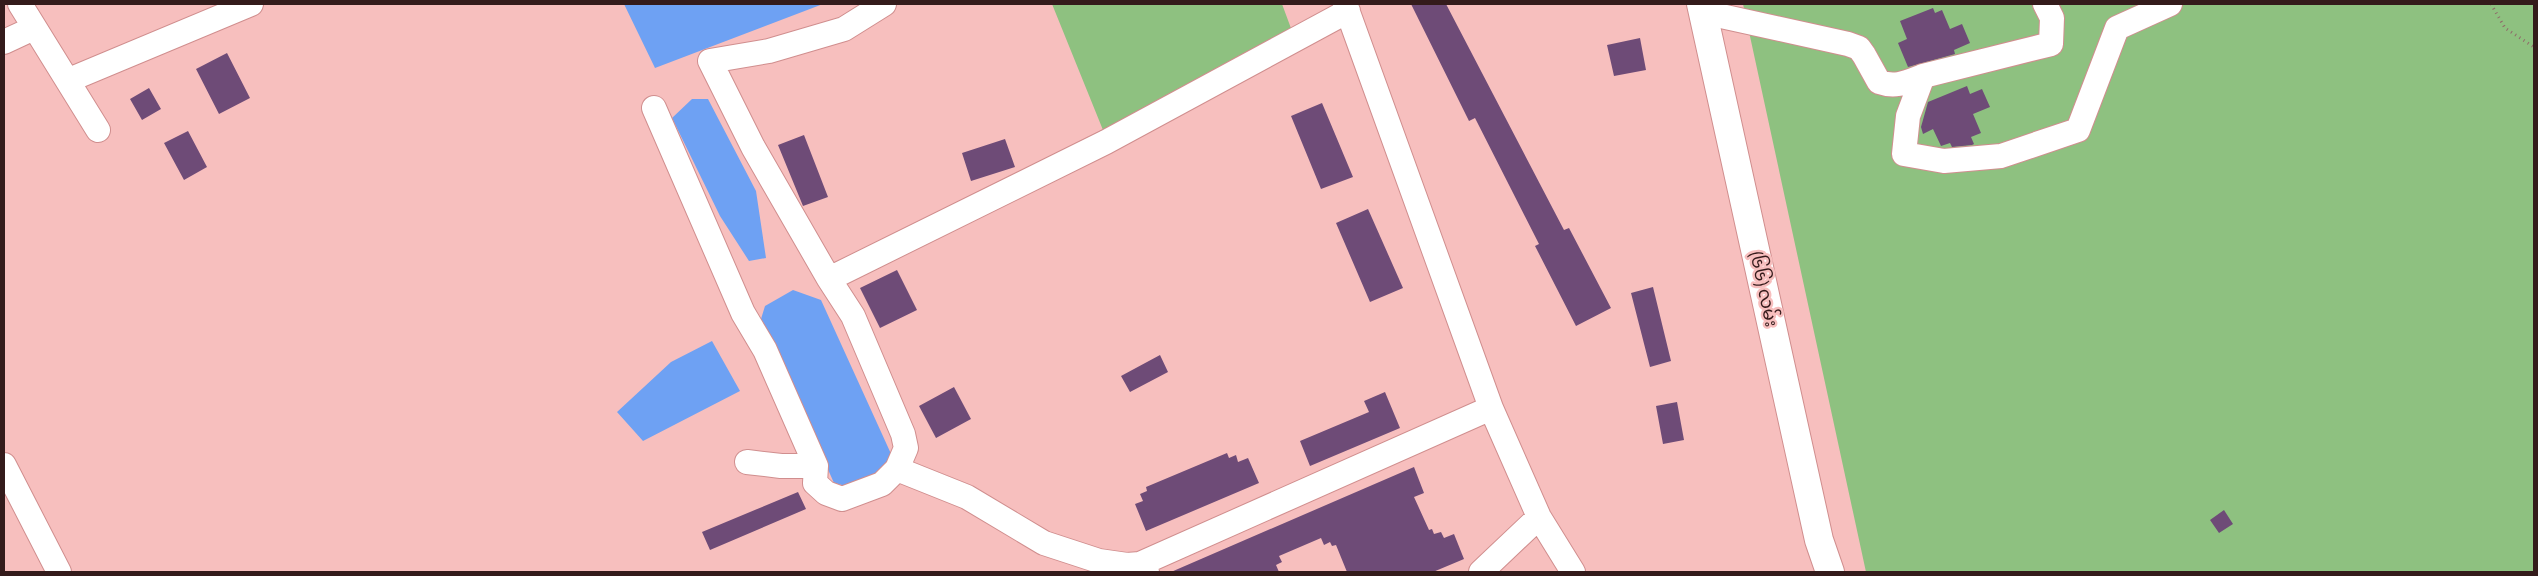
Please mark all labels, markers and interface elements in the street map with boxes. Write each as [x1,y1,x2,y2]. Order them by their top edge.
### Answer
street label: (၆၆) လမ်း [1745,249,1785,329]

